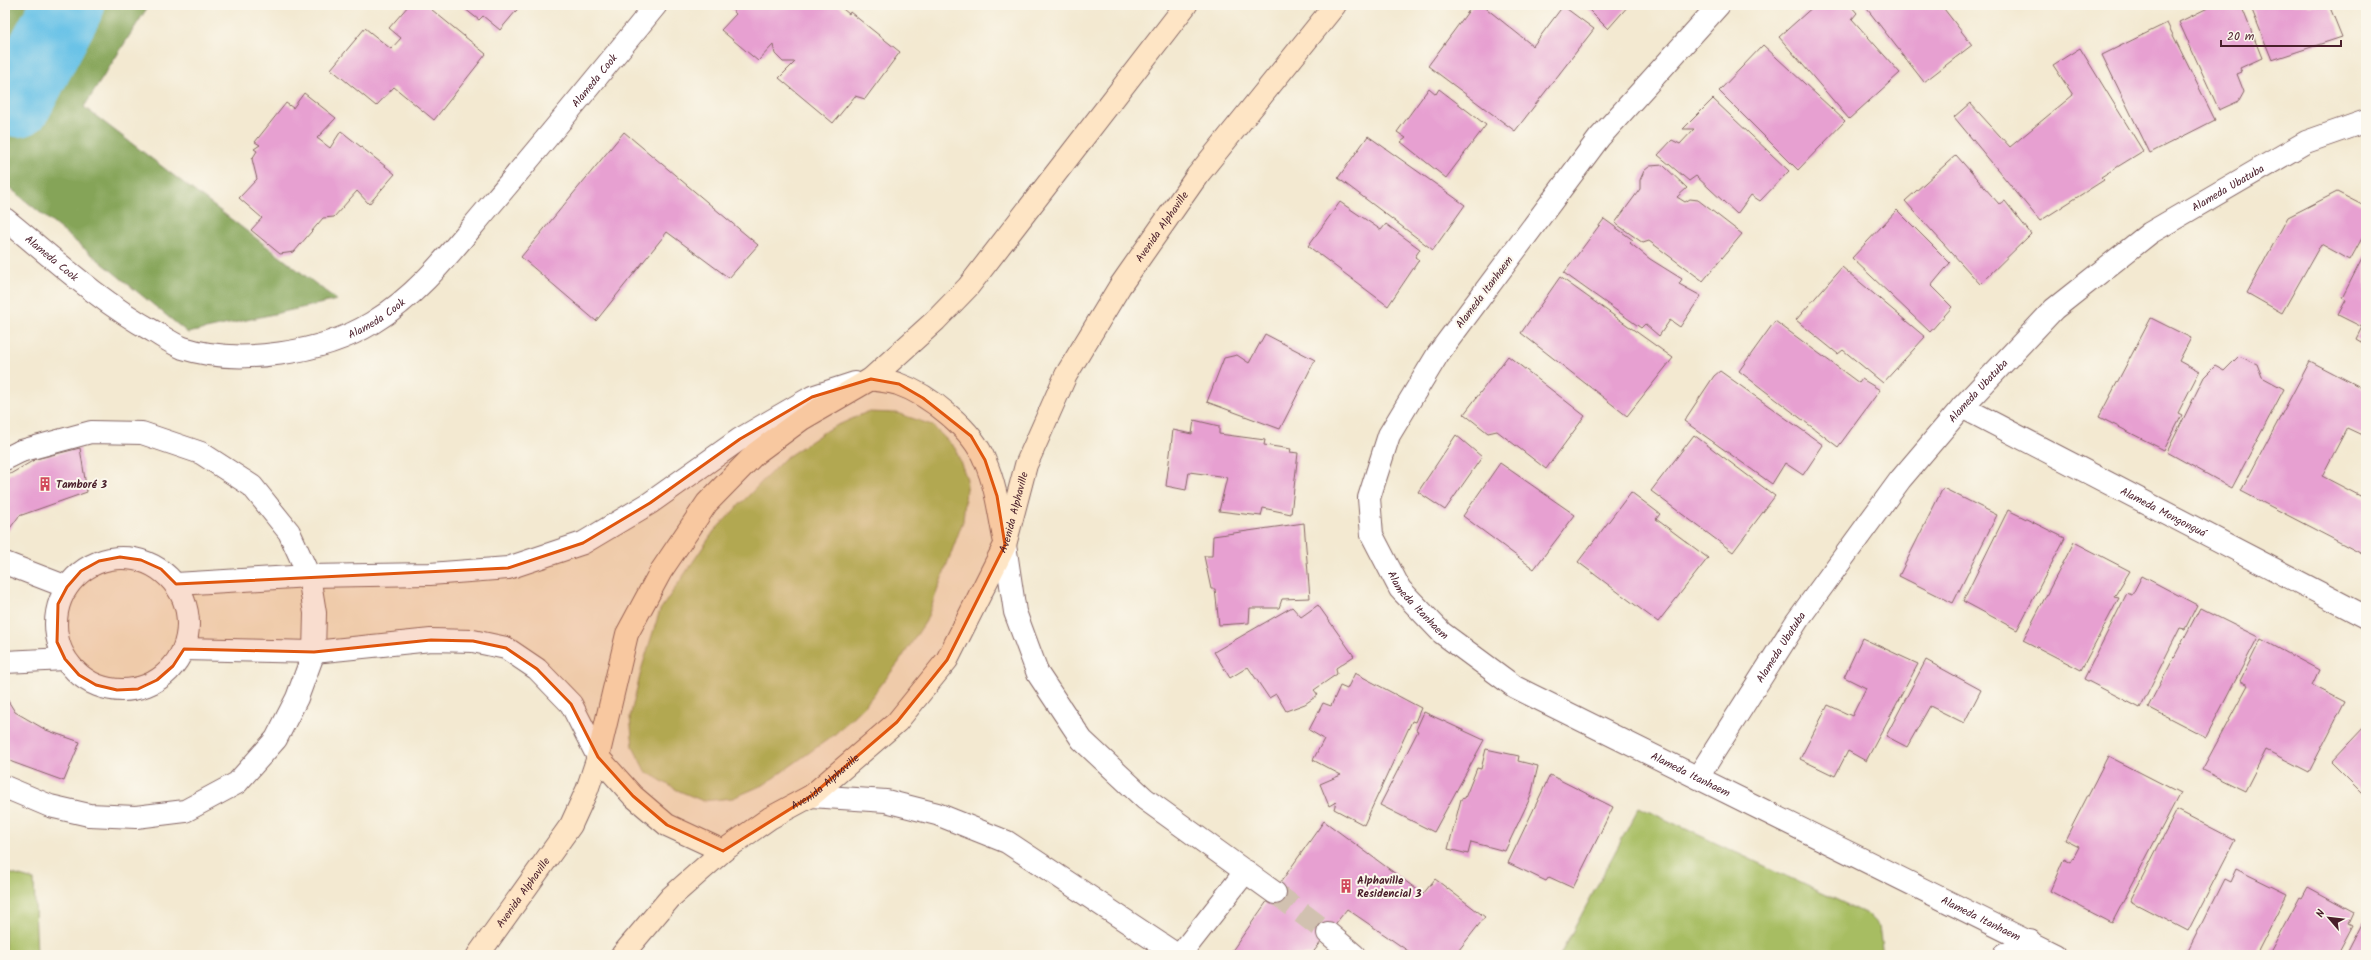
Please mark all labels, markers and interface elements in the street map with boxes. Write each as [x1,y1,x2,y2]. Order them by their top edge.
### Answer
scale bar [2221,22,2341,48]
text: 20 m [2227,27,2255,46]
street label: Alameda Cook [567,50,623,112]
street label: Alameda Ubatuba [2189,160,2268,217]
street label: Avenida Alphaville [1131,188,1194,266]
street label: Alameda Cook [20,231,83,287]
street label: Alameda Itanhaem [1452,252,1518,333]
street label: Alameda Cook [345,294,410,344]
street label: Alameda Ubatuba [1944,355,2013,427]
street label: Avenida Alphaville [994,470,1034,557]
building icon: Tamboré 3 [37,476,53,492]
place label: Tamboré 3 [56,476,107,494]
street label: Alameda Mongonguá [2117,483,2211,543]
street label: Alameda Itanhaem [1382,568,1452,645]
street label: Alameda Ubatuba [1752,608,1811,687]
street label: Alameda Itanhaem [1647,748,1733,803]
street label: Avenida Alphaville [788,750,864,815]
street label: Avenida Alphaville [492,854,555,932]
place label: Alphaville Residencial 3 [1357,872,1421,903]
building icon: Alphaville Residencial 3 [1338,878,1354,894]
street label: Alameda Itanhaem [1938,892,2024,947]
north arrow [2309,898,2349,938]
text: N [2311,906,2331,921]

